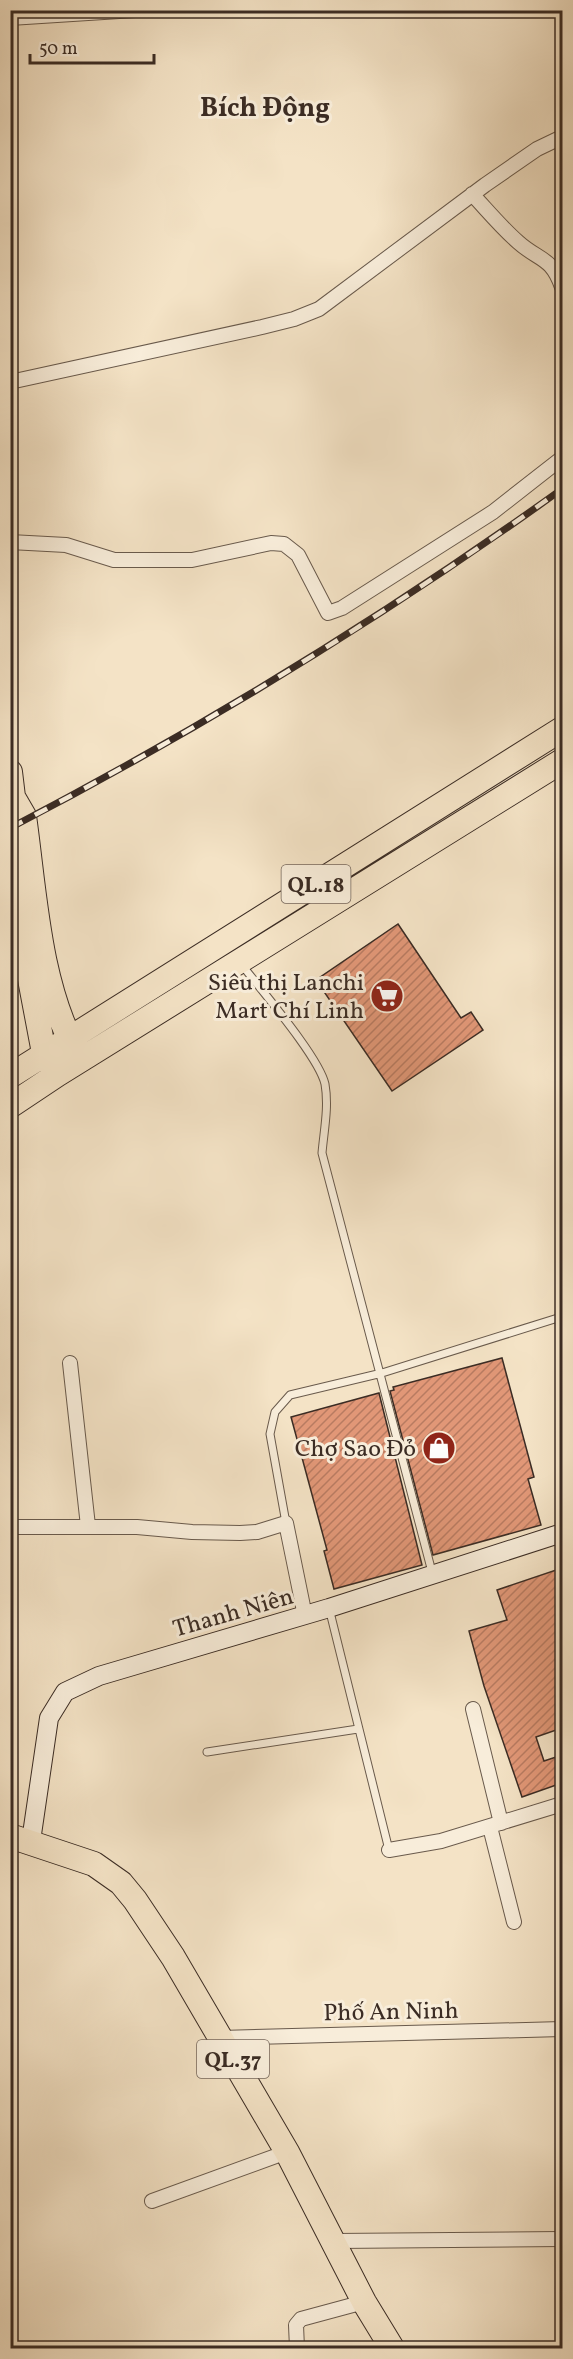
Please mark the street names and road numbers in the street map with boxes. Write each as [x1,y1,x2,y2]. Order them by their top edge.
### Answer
road number: QL.18 [282,865,350,903]
street label: Thanh Niên [169,1580,298,1647]
street label: Phố An Ninh [323,1995,459,2031]
road number: QL.37 [197,2040,269,2078]

